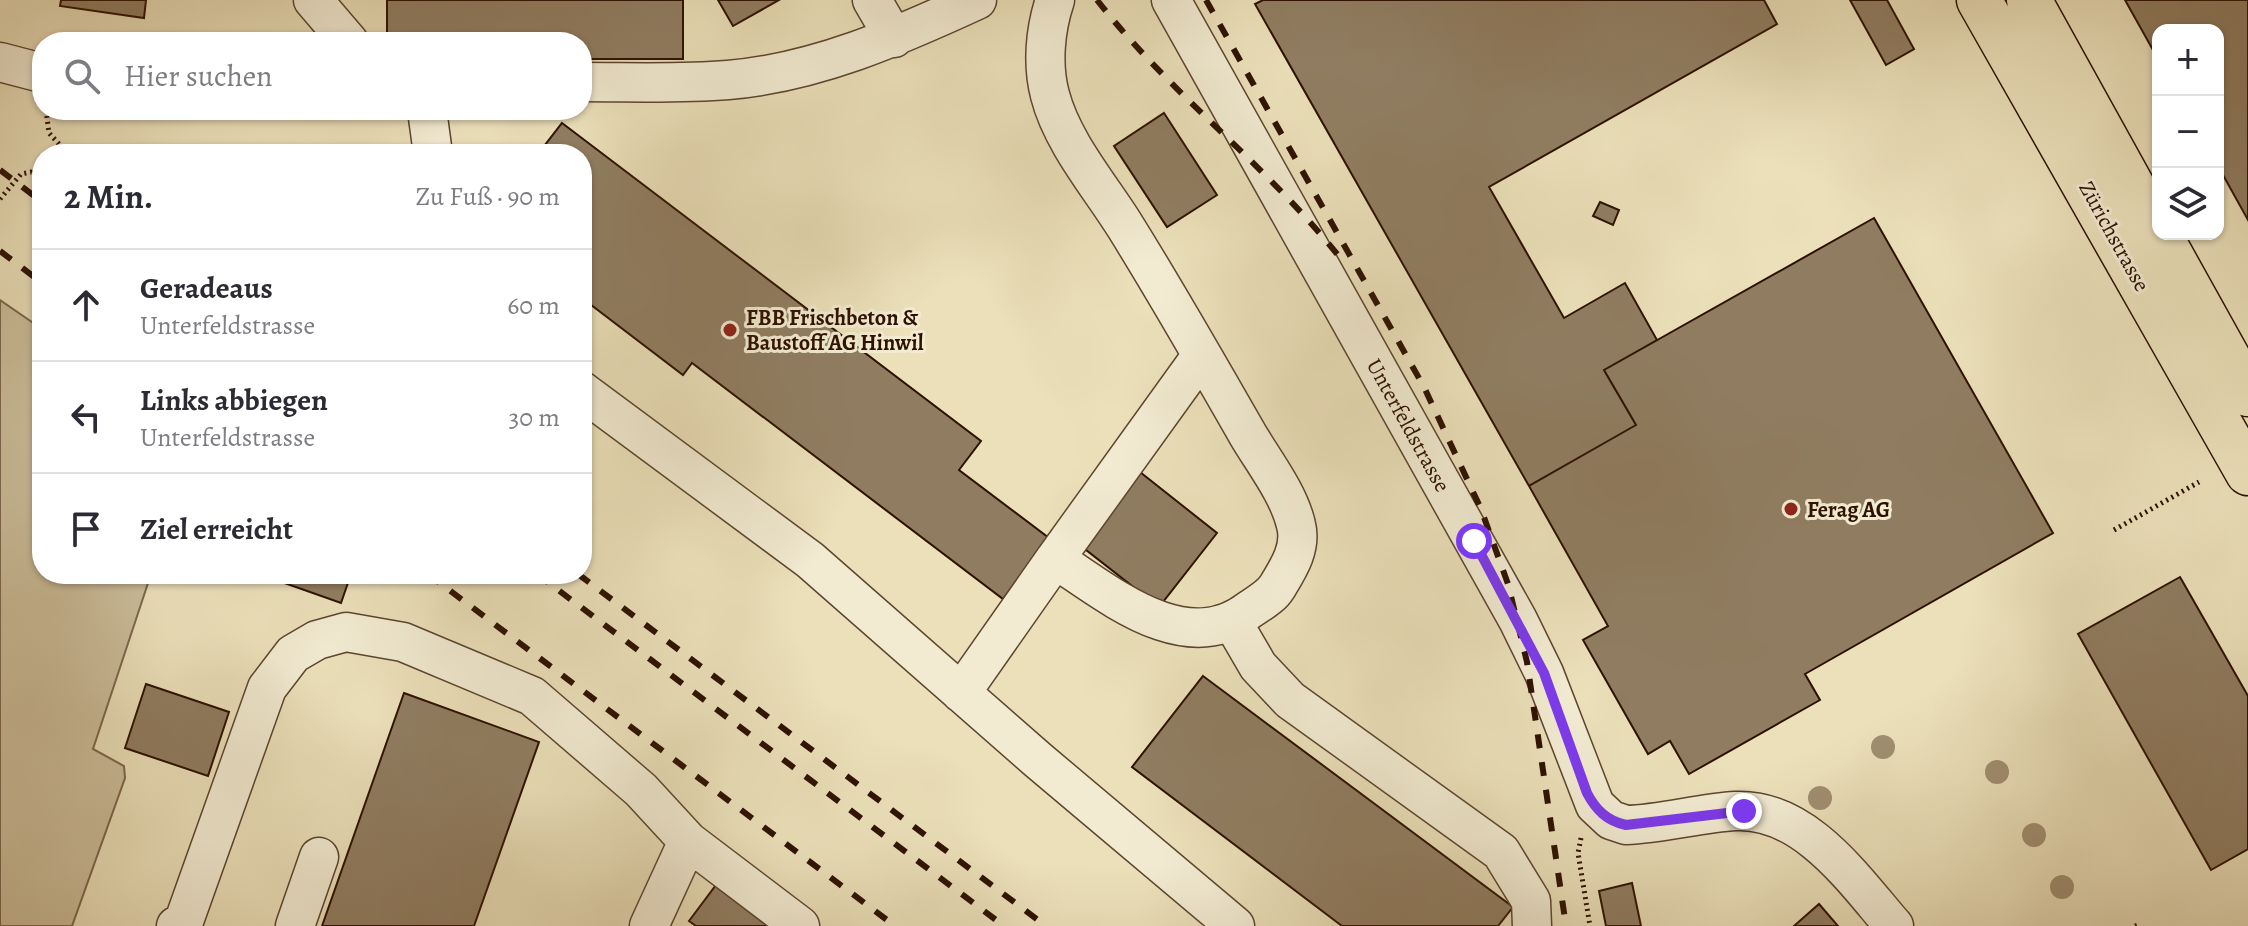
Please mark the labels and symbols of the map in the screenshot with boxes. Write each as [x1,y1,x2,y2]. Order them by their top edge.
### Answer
street label: Zürichstrasse [2071,176,2157,297]
place label: FBB Frischbeton & Baustoff AG Hinwil [746,303,924,358]
marker: FBB Frischbeton & Baustoff AG Hinwil [721,321,739,339]
street label: Unterfeldstrasse [1359,353,1457,498]
place label: Ferag AG [1807,495,1890,525]
marker: Ferag AG [1782,500,1800,518]
route start [1456,523,1492,559]
route end [1726,793,1762,829]

